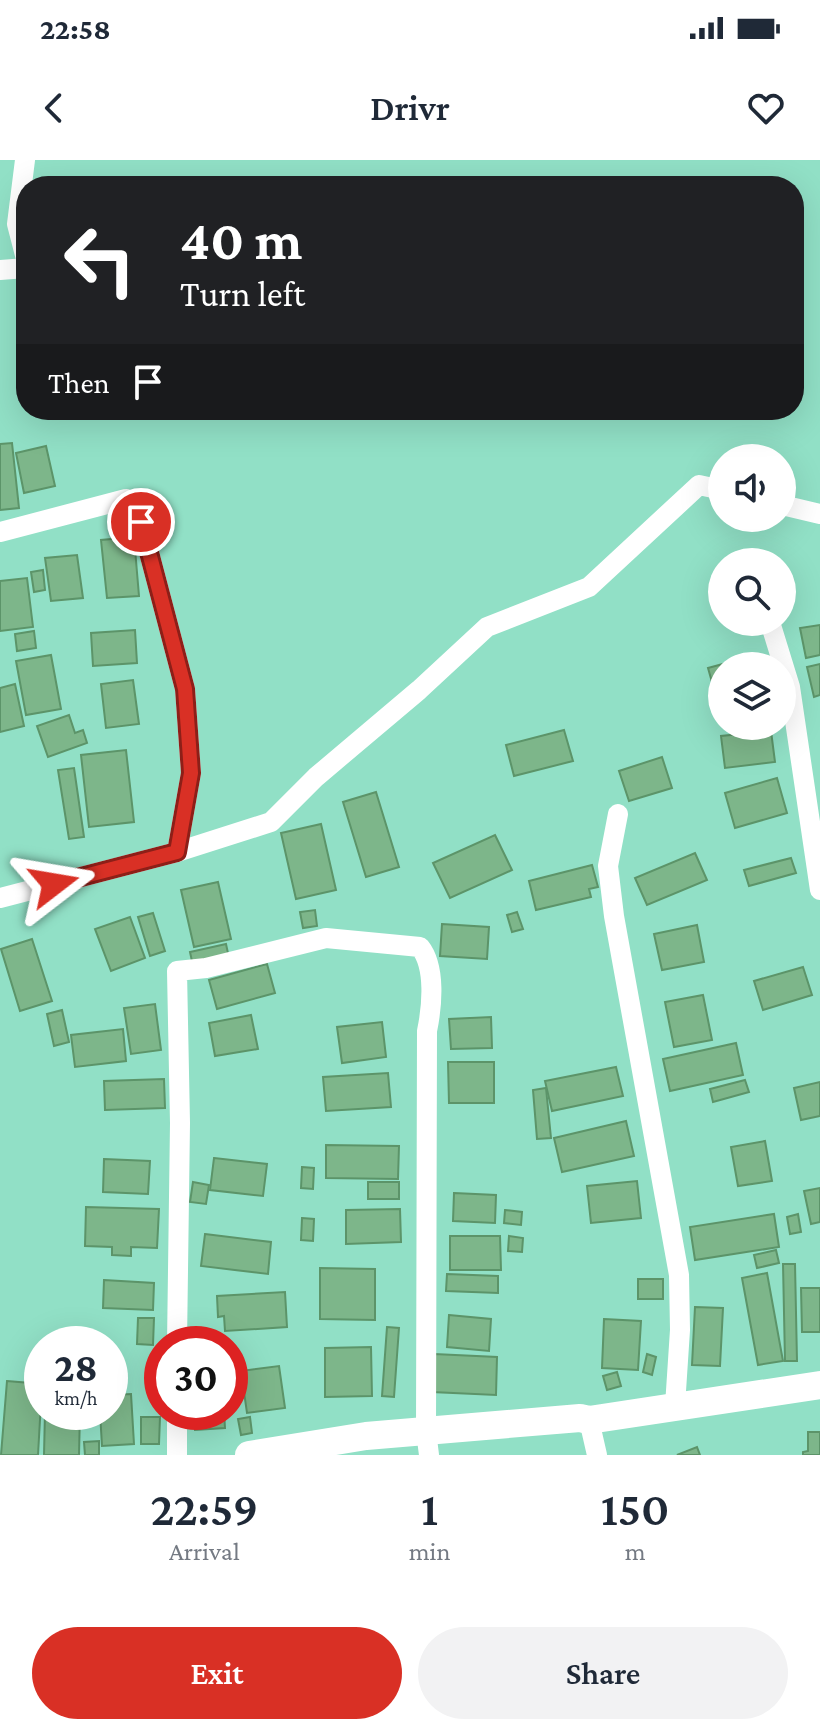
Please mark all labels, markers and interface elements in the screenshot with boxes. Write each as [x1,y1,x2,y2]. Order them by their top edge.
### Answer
text: 22:58 [40,12,111,45]
icon: back [32,86,76,130]
icon: heart [744,86,788,130]
text: Drivr [370,88,450,128]
icon: left [48,208,152,312]
text: 40 m [180,209,302,271]
text: Turn left [180,274,305,314]
icon: arrive [126,360,170,404]
text: Then [48,366,110,399]
map controls [708,444,796,740]
button: sound [708,444,796,532]
pin [107,488,175,556]
icon: arrive [119,500,163,544]
button: search [708,548,796,636]
button: layers [708,652,796,740]
position arrow [12,842,96,926]
speed limit sign: 30 [144,1326,248,1430]
text: 28 [54,1345,98,1390]
text: km/h [54,1387,98,1409]
text: 22:59 [150,1482,258,1535]
text: 1 [421,1482,438,1535]
text: 150 [601,1482,669,1535]
text: Arrival [169,1537,240,1566]
text: min [409,1537,450,1566]
text: m [625,1537,646,1566]
button: Exit [32,1627,402,1719]
button: Share [418,1627,788,1719]

